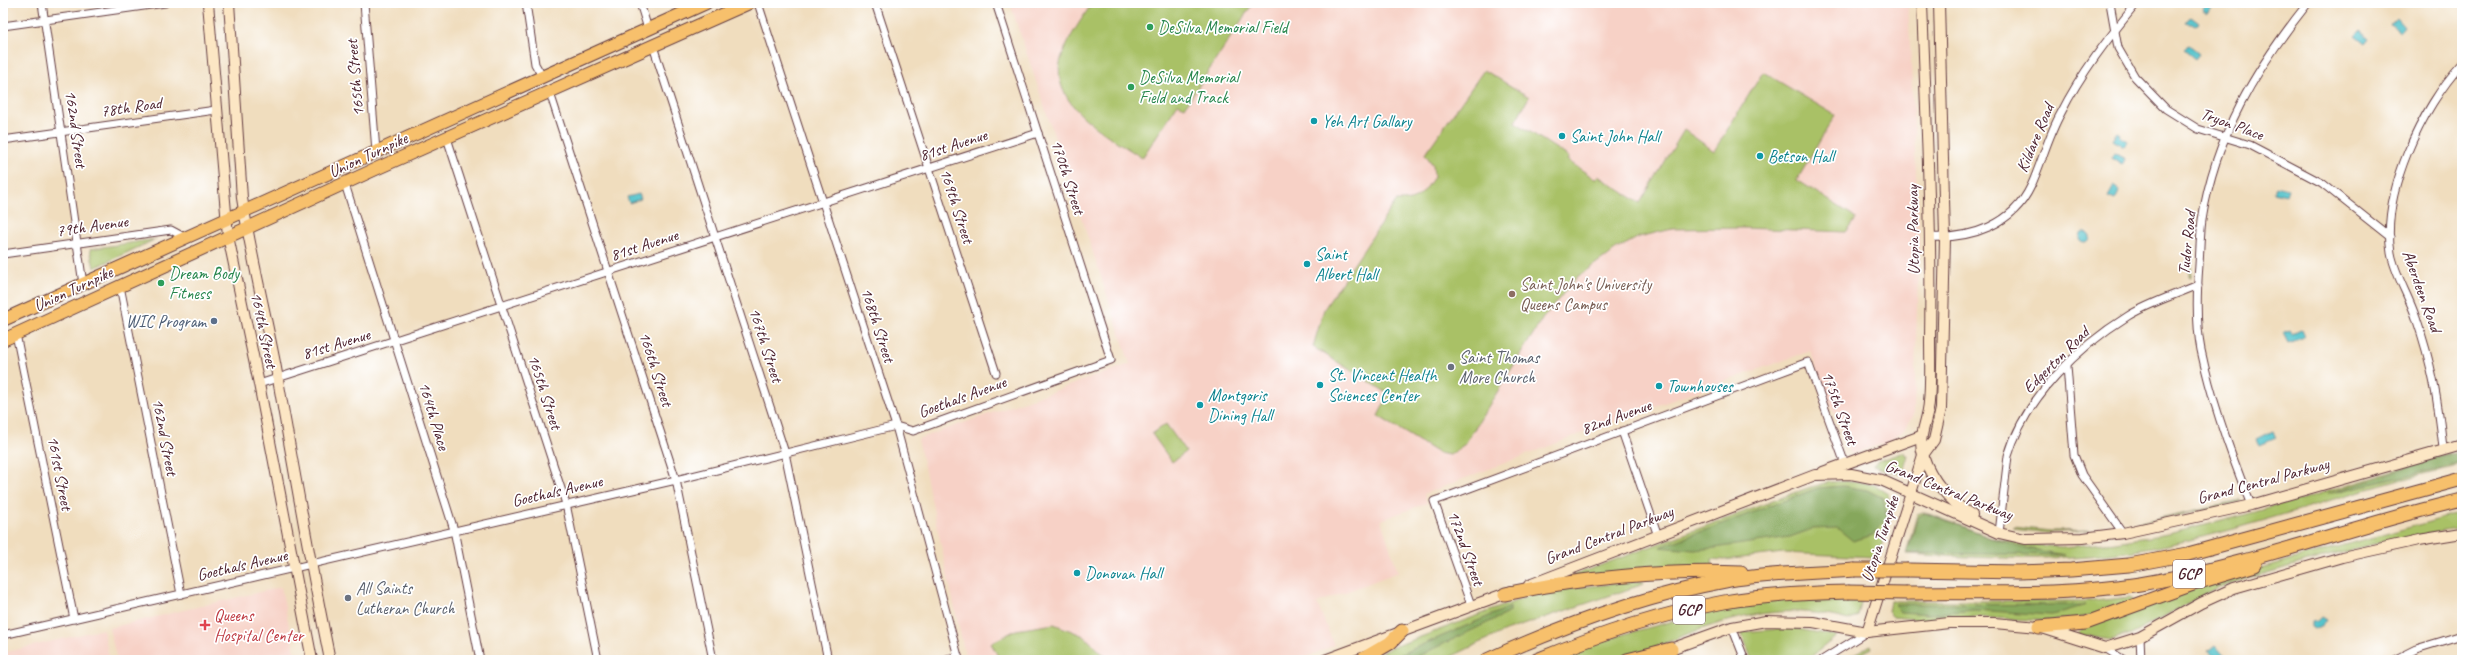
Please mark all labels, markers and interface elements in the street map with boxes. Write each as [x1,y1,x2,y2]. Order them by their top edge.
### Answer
place label: DeSilva Memorial Field [1158,17,1290,38]
marker: DeSilva Memorial Field [1145,22,1155,32]
street label: 165th Street [341,36,369,117]
place label: DeSilva Memorial Field and Track [1139,67,1242,108]
marker: DeSilva Memorial Field and Track [1126,82,1136,92]
street label: 162nd Street [60,89,92,171]
street label: 78th Road [99,92,165,122]
street label: Kildare Road [2011,98,2060,175]
street label: Tryon Place [2198,103,2268,146]
place label: Yeh Art Gallary [1322,111,1413,132]
marker: Yeh Art Gallary [1309,116,1319,126]
street label: 81st Avenue [916,124,991,166]
place label: Saint John Hall [1570,126,1663,147]
street label: Union Turnpike [325,127,412,182]
marker: Saint John Hall [1557,131,1567,141]
street label: 170th Street [1046,137,1091,219]
place label: Betson Hall [1768,146,1837,167]
marker: Betson Hall [1755,151,1765,161]
street label: 169th Street [935,166,980,248]
street label: Utopia Parkway [1902,184,1924,275]
street label: Tudor Road [2173,208,2201,276]
street label: 79th Avenue [55,210,131,241]
street label: 81st Avenue [607,224,682,266]
place label: Saint Albert Hall [1315,244,1380,285]
street label: Aberdeen Road [2398,247,2448,338]
marker: Saint Albert Hall [1302,259,1312,269]
street label: Union Turnpike [30,261,117,316]
place label: Dream Body Fitness [169,263,240,304]
place label: Saint John's University Queens Campus [1520,274,1652,315]
marker: Dream Body Fitness [156,278,166,288]
street label: 168th Street [856,285,901,367]
marker: Saint John's University Queens Campus [1507,289,1517,299]
street label: 164th Street [246,290,283,372]
street label: 167th Street [744,305,789,387]
place label: WIC Program [126,311,207,332]
marker: WIC Program [209,316,219,326]
street label: Edgerton Road [2018,321,2095,398]
street label: 81st Avenue [299,323,374,364]
street label: 166th Street [634,329,679,411]
place label: Saint Thomas More Church [1459,347,1541,388]
street label: 165th Street [523,352,568,434]
marker: Saint Thomas More Church [1446,362,1456,372]
place label: St. Vincent Health Sciences Center [1328,365,1438,406]
street label: 175th Street [1817,368,1864,450]
street label: Goethals Avenue [915,371,1010,423]
place label: Townhouses [1667,376,1734,397]
street label: 164th Place [414,379,455,454]
marker: St. Vincent Health Sciences Center [1315,380,1325,390]
marker: Townhouses [1654,381,1664,391]
place label: Montgoris Dining Hall [1208,385,1275,426]
street label: 82nd Avenue [1578,394,1655,439]
street label: 162nd Street [147,397,183,480]
marker: Montgoris Dining Hall [1195,400,1205,410]
street label: 161st Street [43,434,78,514]
street label: Grand Central Parkway [2195,453,2332,509]
street label: Grand Central Parkway [1882,455,2017,526]
street label: Goethals Avenue [510,470,606,512]
street label: Utopia Turnpike [1856,492,1904,585]
street label: Grand Central Parkway [1542,500,1677,569]
street label: 172nd Street [1443,508,1490,591]
street label: Goethals Avenue [195,544,291,586]
road number: GCP [2173,560,2205,588]
place label: Donovan Hall [1085,563,1165,584]
marker: Donovan Hall [1072,568,1082,578]
place label: All Saints Lutheran Church [356,578,456,619]
marker: All Saints Lutheran Church [343,593,353,603]
road number: GCP [1673,596,1705,624]
place label: Queens Hospital Center [214,605,305,646]
marker: Queens Hospital Center [199,619,211,631]

